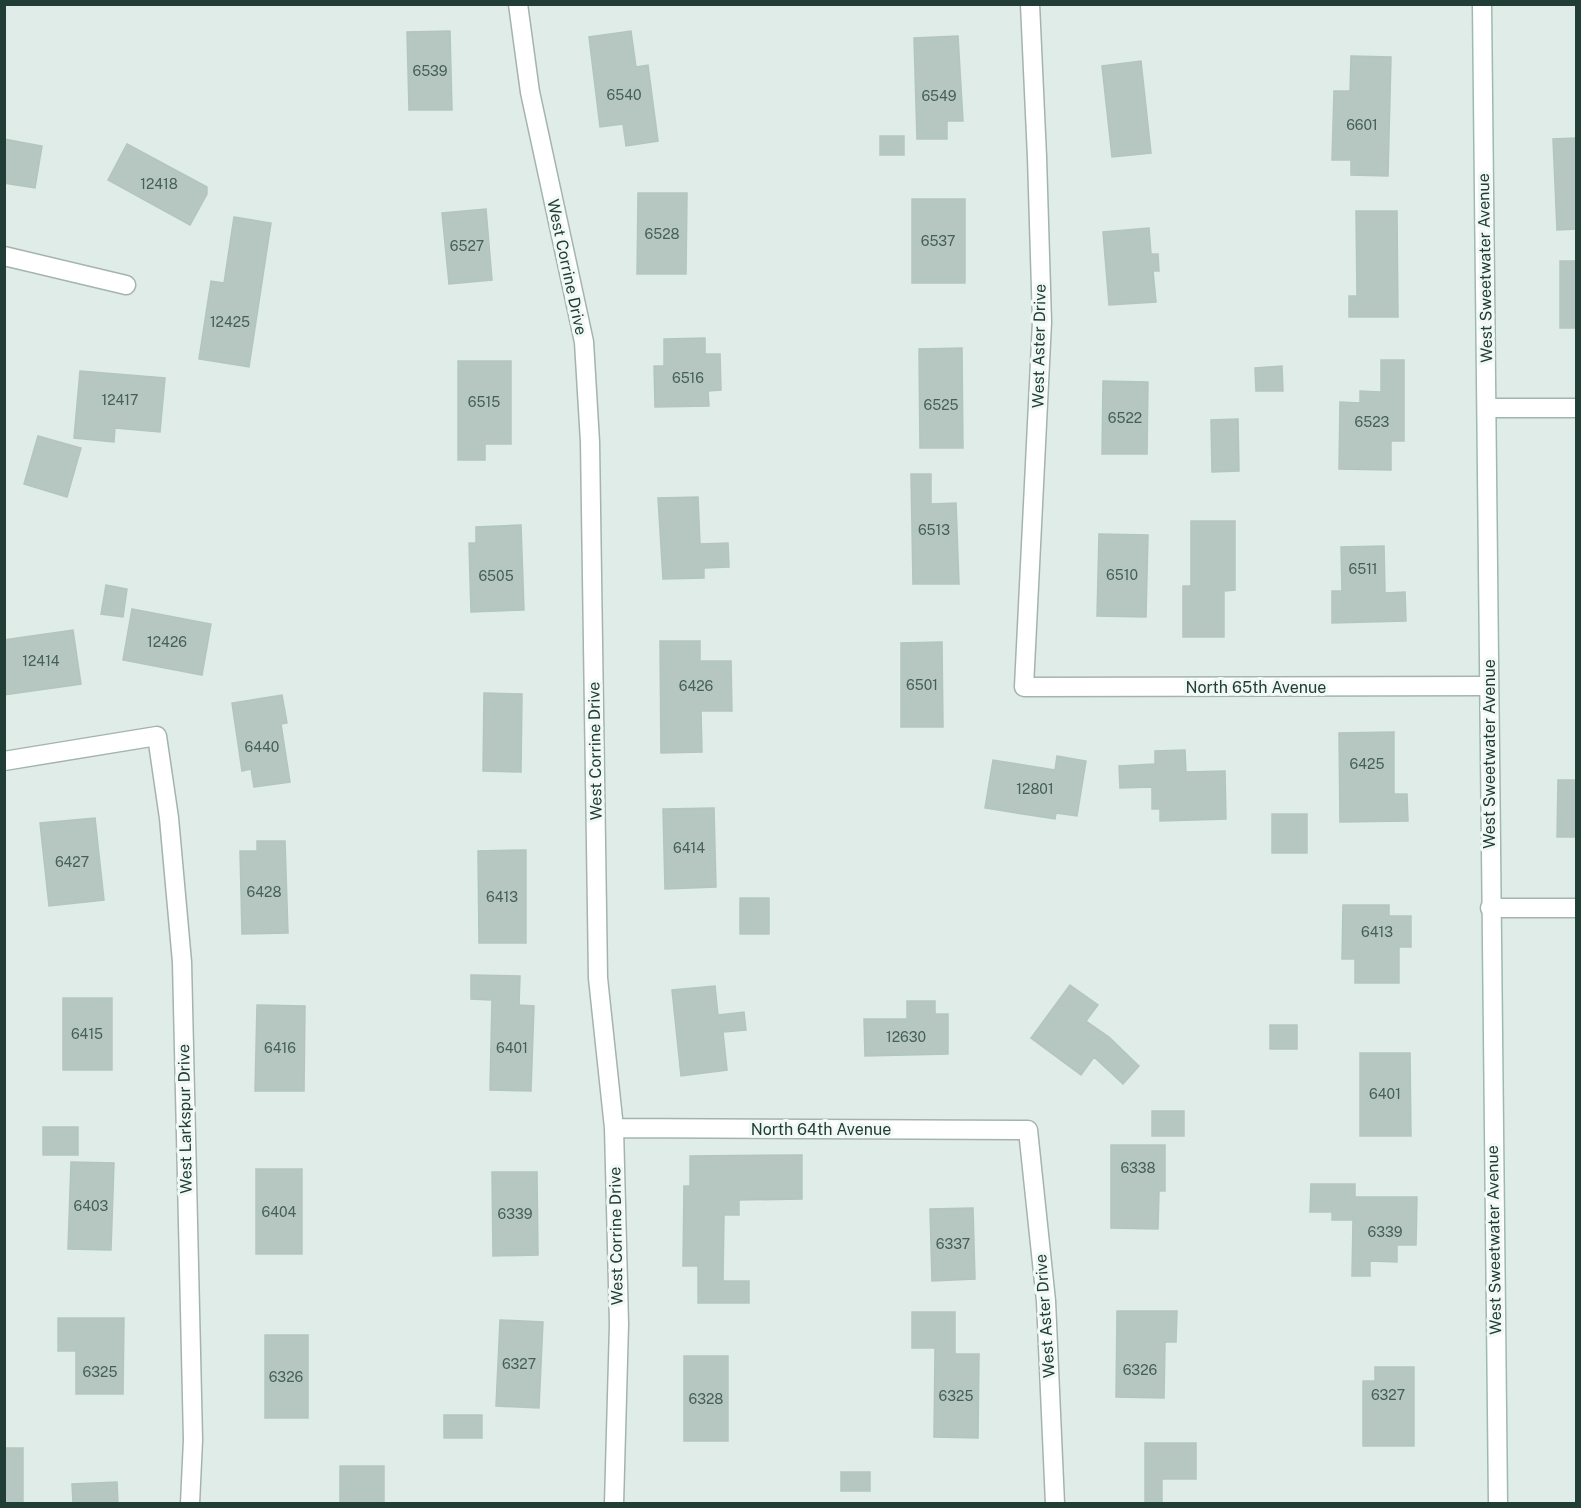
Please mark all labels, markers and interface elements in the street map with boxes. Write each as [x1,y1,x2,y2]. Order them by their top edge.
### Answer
house number: 6539 [412,63,448,79]
house number: 6540 [606,87,642,103]
house number: 6549 [921,88,957,104]
house number: 6601 [1346,117,1378,133]
street label: West Sweetwater Avenue [1474,173,1496,363]
house number: 12418 [140,176,178,192]
street label: West Corrine Drive [543,197,591,337]
house number: 6528 [644,226,680,242]
house number: 6537 [921,233,955,249]
house number: 6527 [450,238,484,254]
street label: West Aster Drive [1028,284,1050,408]
house number: 12425 [210,314,250,330]
house number: 6516 [672,370,704,386]
house number: 12417 [102,392,138,408]
house number: 6515 [468,394,500,410]
house number: 6525 [924,397,959,413]
house number: 6522 [1108,410,1142,426]
house number: 6523 [1355,414,1390,430]
house number: 6513 [918,522,950,538]
house number: 6511 [1348,561,1378,577]
house number: 6510 [1106,567,1138,583]
house number: 6505 [478,568,514,584]
house number: 12426 [147,634,187,650]
house number: 12414 [22,653,60,669]
street label: West Sweetwater Avenue [1480,659,1499,849]
house number: 6501 [906,677,938,693]
house number: 6426 [679,678,714,694]
street label: North 65th Avenue [1186,678,1326,697]
street label: West Corrine Drive [584,682,606,820]
house number: 6440 [245,739,279,755]
house number: 6425 [1350,756,1384,772]
house number: 12801 [1016,781,1054,797]
house number: 6414 [673,840,705,856]
house number: 6427 [55,854,89,870]
house number: 6428 [247,884,281,900]
house number: 6413 [486,889,518,905]
house number: 6413 [1361,924,1393,940]
house number: 6415 [71,1026,103,1042]
house number: 12630 [886,1029,926,1045]
house number: 6416 [264,1040,296,1056]
house number: 6401 [496,1040,528,1056]
street label: West Larkspur Drive [174,1044,196,1194]
house number: 6401 [1369,1086,1401,1102]
street label: North 64th Avenue [751,1120,891,1139]
street label: West Sweetwater Avenue [1483,1145,1505,1335]
house number: 6338 [1120,1160,1156,1176]
street label: West Corrine Drive [605,1167,627,1305]
house number: 6403 [74,1198,109,1214]
house number: 6404 [262,1204,297,1220]
house number: 6339 [498,1206,533,1222]
house number: 6339 [1368,1224,1403,1240]
house number: 6337 [936,1236,970,1252]
street label: West Aster Drive [1031,1253,1059,1379]
house number: 6327 [502,1356,536,1372]
house number: 6326 [1123,1362,1158,1378]
house number: 6325 [83,1364,117,1380]
house number: 6326 [269,1369,304,1385]
house number: 6327 [1371,1387,1405,1403]
house number: 6325 [939,1388,973,1404]
house number: 6328 [689,1391,723,1407]

